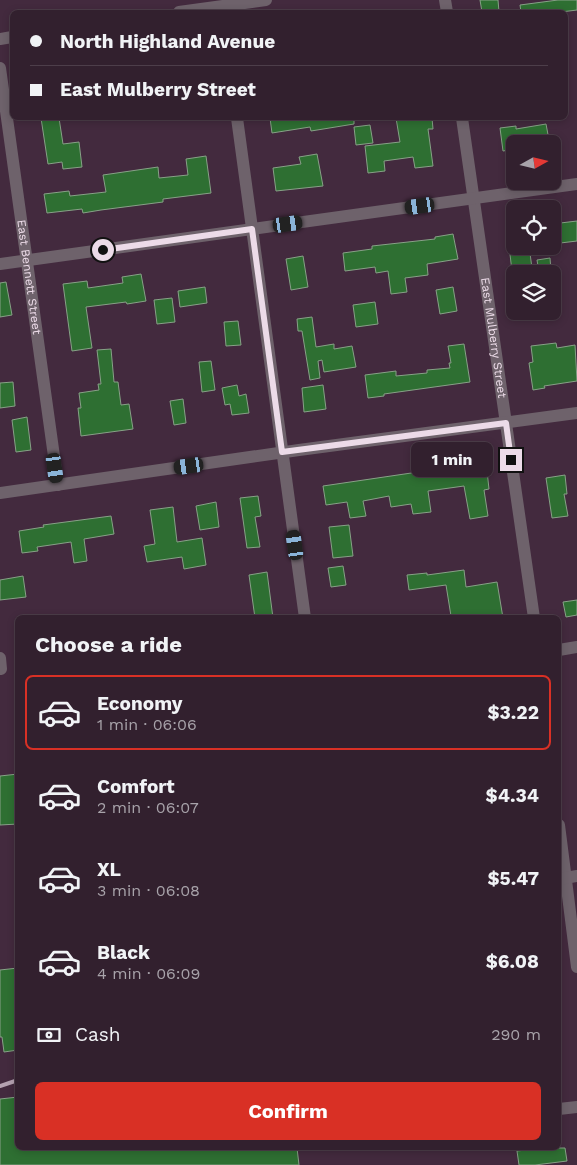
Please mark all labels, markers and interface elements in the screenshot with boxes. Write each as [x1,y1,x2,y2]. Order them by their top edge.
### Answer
text: North Highland Avenue [60,30,275,53]
text: East Mulberry Street [60,78,256,101]
north arrow [506,135,561,190]
map controls [506,135,561,320]
car [404,196,435,216]
button: locate [506,200,561,255]
car [272,214,303,234]
street label: East Bennett Street [14,219,44,335]
route start [92,239,114,261]
button: layers [506,265,561,320]
street label: East Mulberry Street [478,277,509,399]
callout: 1 min [411,442,494,478]
route end [500,449,522,471]
text: 1 min [431,450,473,469]
car [45,452,64,484]
car [173,456,204,476]
car [285,529,304,561]
text: Choose a ride [35,632,182,657]
icon: car [37,690,82,735]
text: Economy [97,692,182,715]
text: $3.22 [487,701,539,724]
text: 1 min · 06:06 [97,715,197,734]
icon: car [37,773,82,818]
text: Comfort [97,775,175,798]
text: $4.34 [486,784,539,807]
text: 2 min · 06:07 [97,798,199,817]
icon: car [37,856,82,901]
text: XL [97,858,121,881]
text: $5.47 [487,867,539,890]
text: 3 min · 06:08 [97,881,200,900]
icon: car [37,939,82,984]
text: Black [97,941,150,964]
text: $6.08 [486,950,539,973]
text: 4 min · 06:09 [97,964,200,983]
icon: cash [35,1021,63,1049]
text: Cash [75,1023,121,1046]
text: 290 m [491,1025,541,1044]
button: Confirm [35,1082,541,1140]

